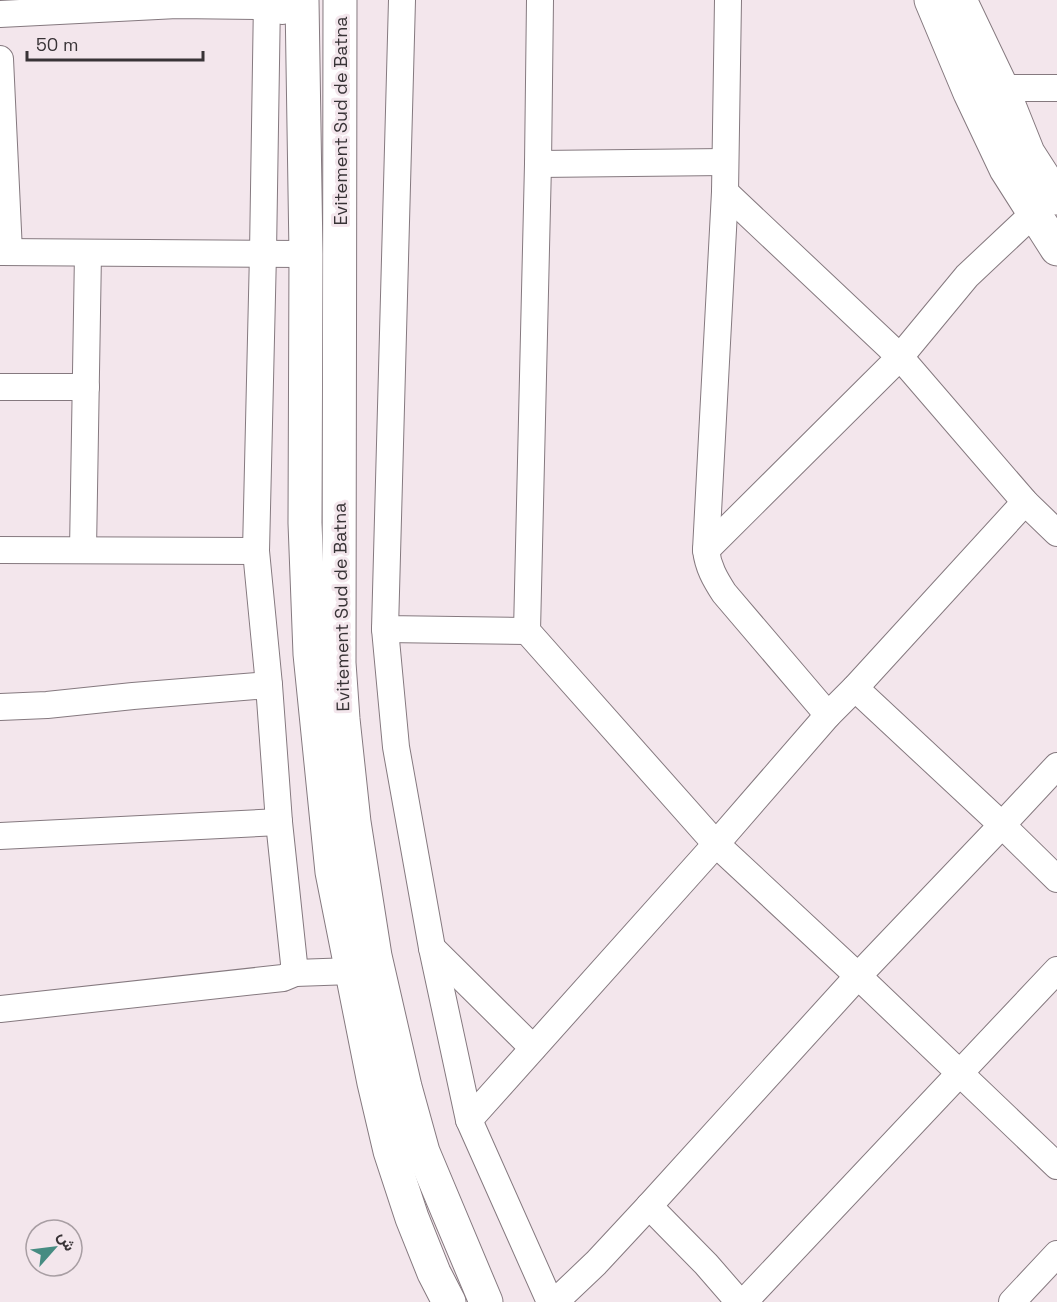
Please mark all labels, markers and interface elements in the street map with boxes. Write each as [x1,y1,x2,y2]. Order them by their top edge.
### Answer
street label: Evitement Sud de Batna [329,16,352,226]
scale bar [27,24,202,62]
text: 50 m [36,33,78,56]
street label: Evitement Sud de Batna [328,502,354,712]
north arrow [24,1218,84,1278]
text: ش [53,1228,81,1255]

